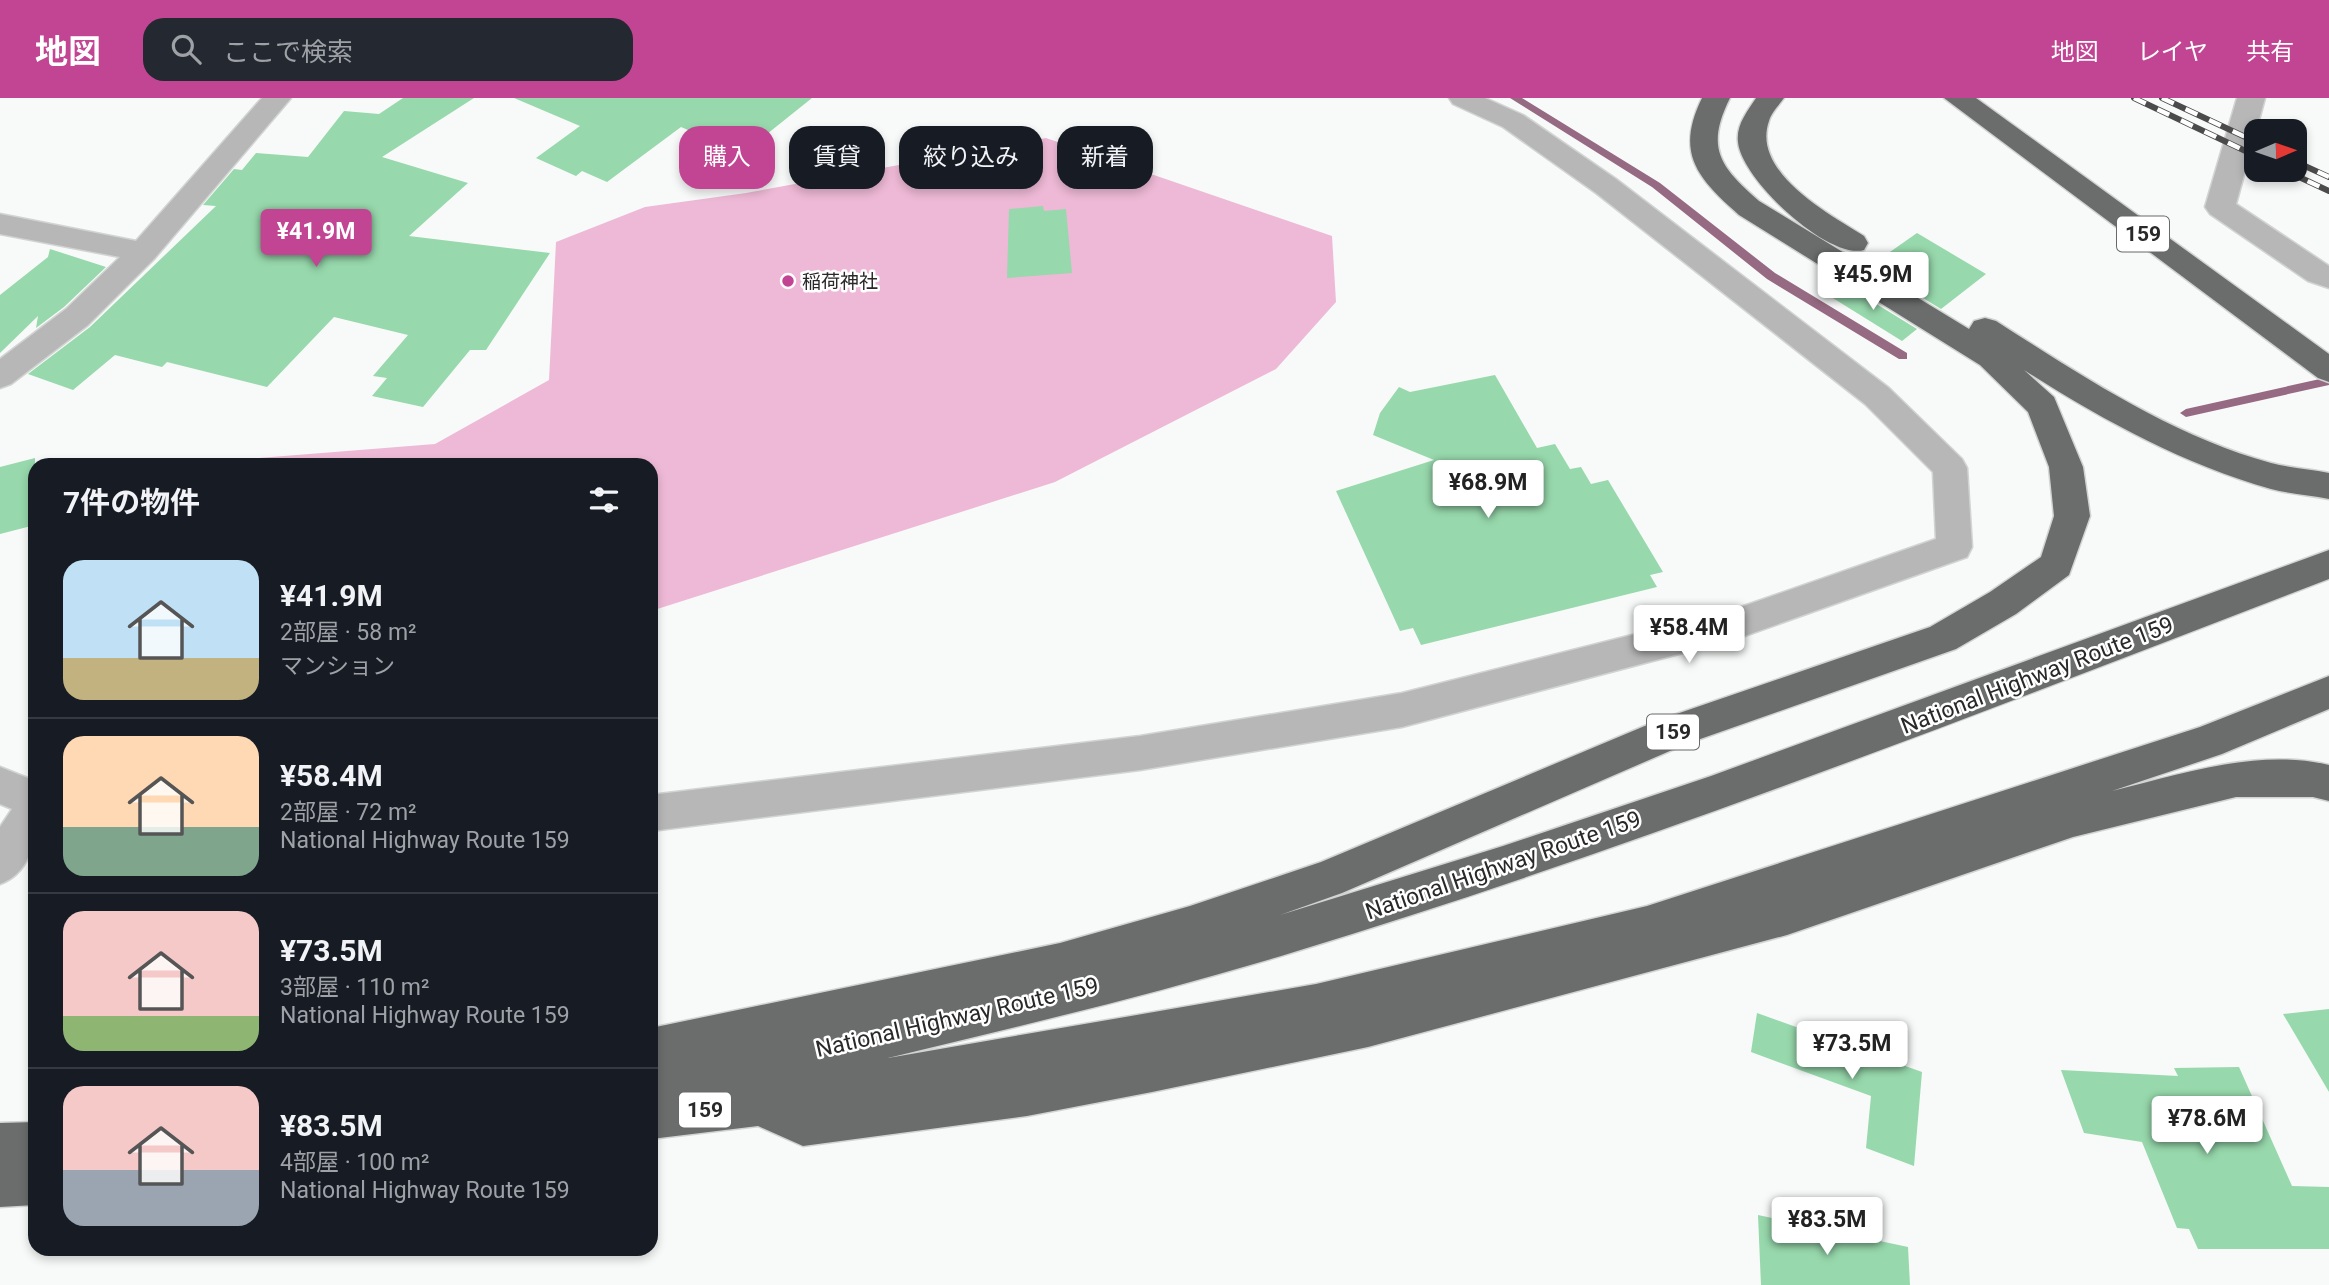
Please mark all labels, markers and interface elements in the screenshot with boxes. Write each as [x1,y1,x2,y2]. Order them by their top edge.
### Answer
search box [143,18,633,81]
icon: search [167,30,205,68]
text: 地図 [35,32,101,71]
text: ここで検索 [223,37,353,67]
text: 地図 [2051,38,2099,66]
text: レイヤ [2137,38,2208,66]
text: 共有 [2246,38,2294,66]
north arrow [2244,119,2306,182]
map controls [2244,119,2307,182]
chip: 購入 [679,126,775,189]
chip: 賃貸 [789,126,885,189]
chip: 絞り込み [899,126,1043,189]
chip: 新着 [1057,126,1153,189]
pin: ¥41.9M [259,209,373,269]
road number: 159 [2117,216,2169,252]
text: ¥41.9M [277,218,355,245]
pin: ¥45.9M [1816,252,1930,312]
text: ¥45.9M [1834,261,1912,288]
place label: 稲荷神社 [802,270,878,293]
marker: 稲荷神社 [780,273,796,289]
pin: ¥68.9M [1431,460,1545,520]
text: ¥68.9M [1449,469,1527,496]
icon: filters [585,481,623,519]
text: 7件の物件 [63,485,200,520]
text: ¥41.9M [280,578,383,613]
icon: home [119,588,203,672]
pin: ¥58.4M [1632,606,1746,665]
street label: National Highway Route 159 [1897,611,2177,740]
text: ¥58.4M [1650,614,1728,641]
text: 2部屋 · 58 m² [280,619,417,646]
text: マンション [280,653,395,680]
road number: 159 [1647,714,1699,750]
text: ¥58.4M [280,758,383,793]
icon: home [119,764,203,848]
text: 2部屋 · 72 m² [280,799,417,826]
street label: National Highway Route 159 [1362,806,1644,925]
text: National Highway Route 159 [280,827,570,854]
text: ¥73.5M [280,933,383,968]
icon: home [119,939,203,1023]
street label: National Highway Route 159 [813,972,1101,1063]
text: 3部屋 · 110 m² [280,974,429,1001]
text: National Highway Route 159 [280,1002,570,1029]
pin: ¥73.5M [1795,1021,1909,1081]
text: ¥73.5M [1813,1030,1891,1057]
road number: 159 [679,1093,731,1128]
pin: ¥78.6M [2150,1096,2264,1156]
text: ¥78.6M [2168,1105,2246,1132]
text: ¥83.5M [280,1108,383,1143]
icon: home [119,1114,203,1198]
text: 4部屋 · 100 m² [280,1149,429,1176]
text: National Highway Route 159 [280,1177,570,1204]
pin: ¥83.5M [1770,1198,1884,1257]
text: ¥83.5M [1788,1206,1866,1233]

